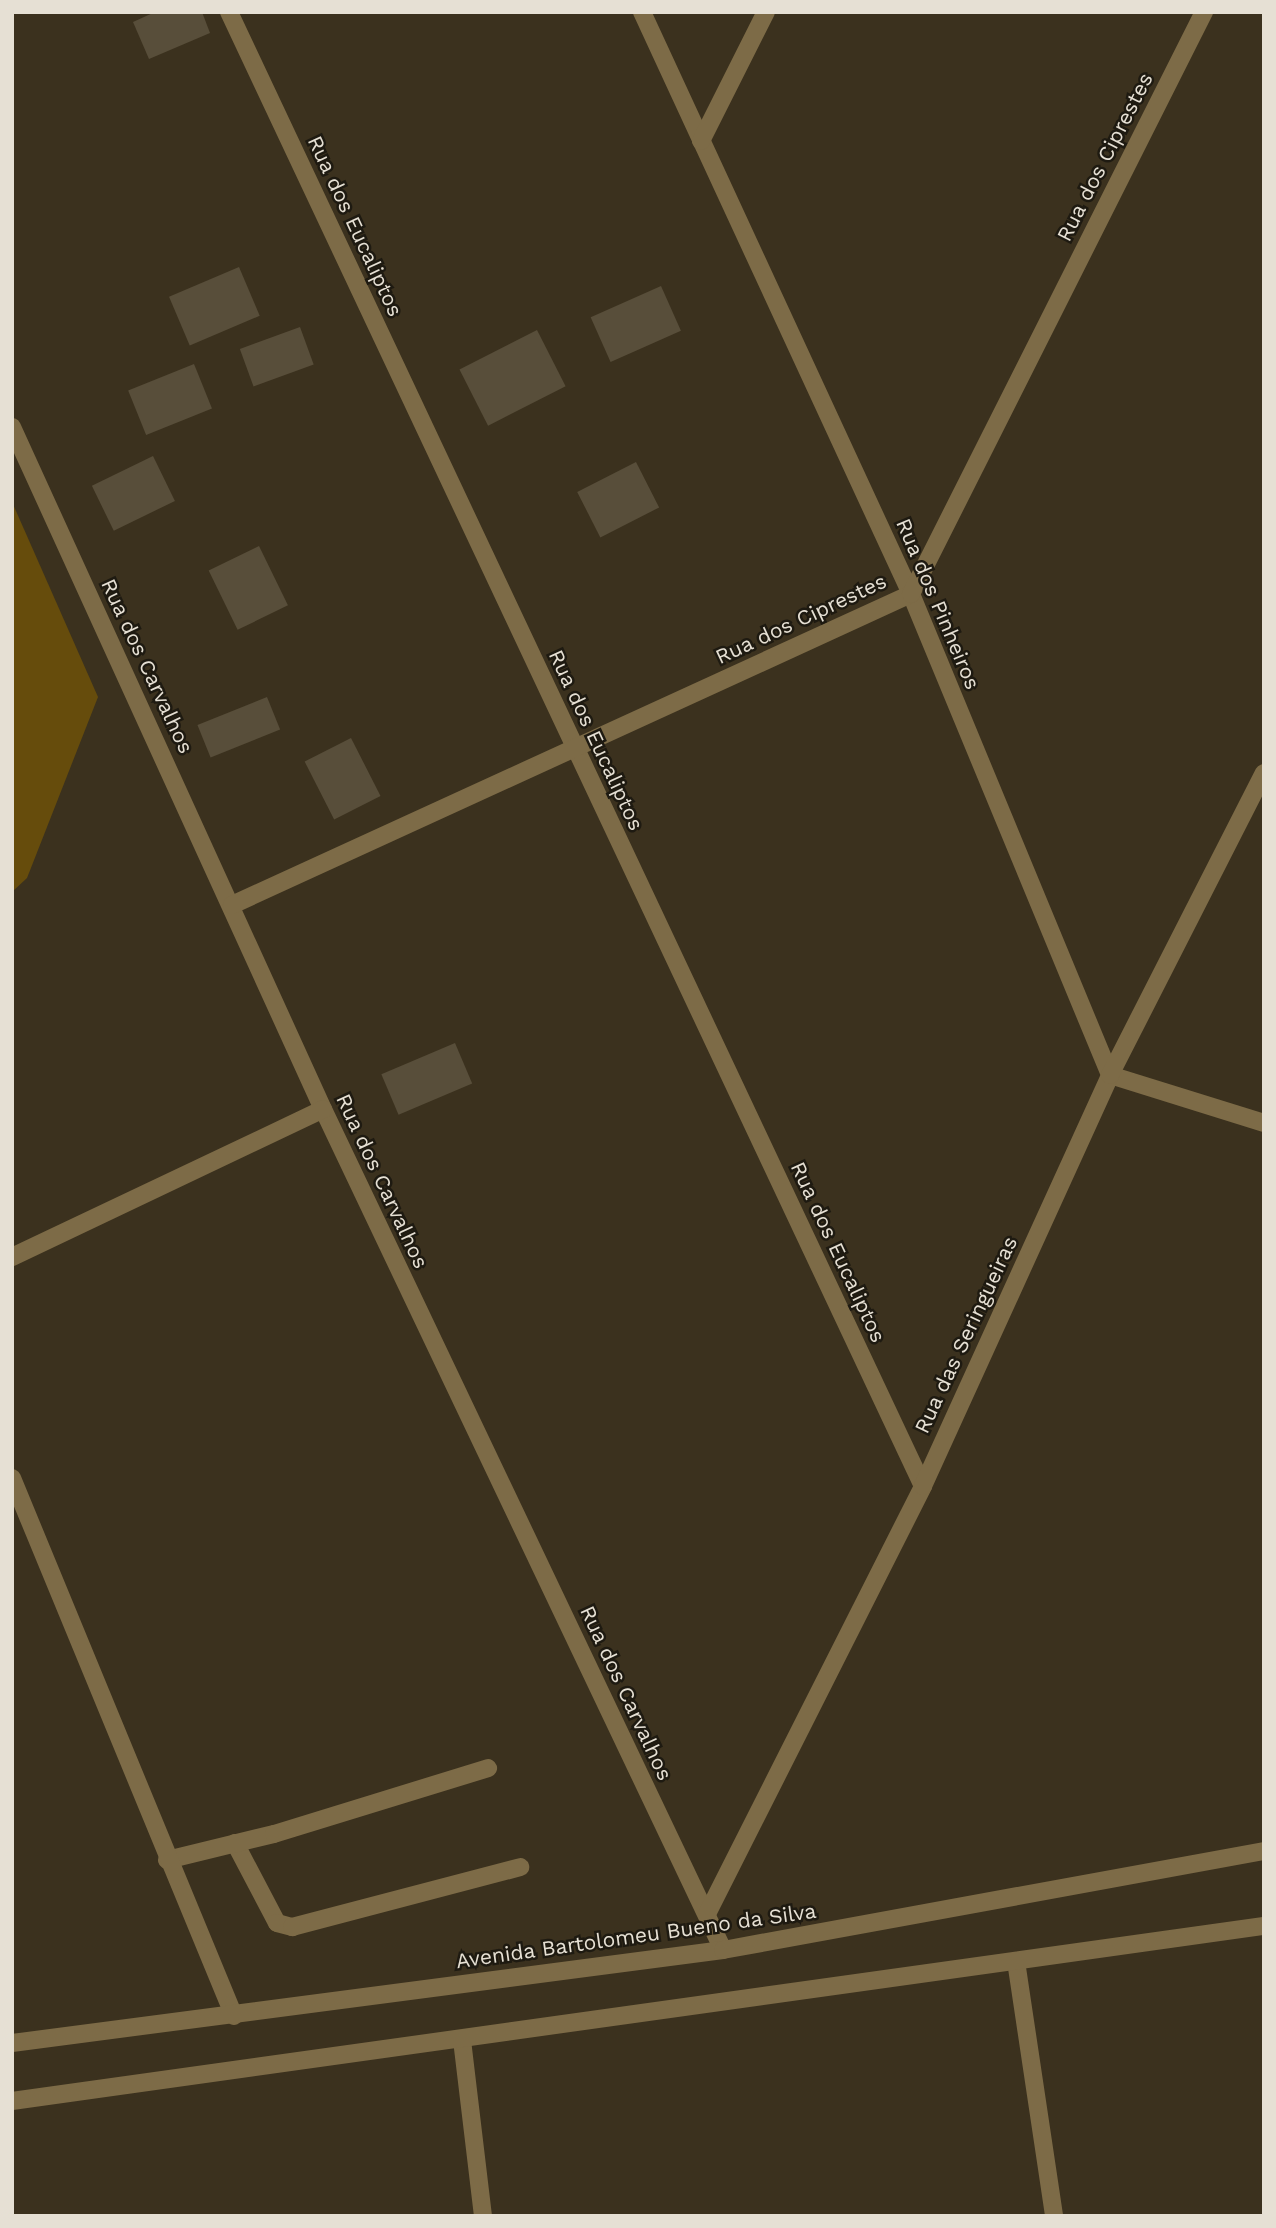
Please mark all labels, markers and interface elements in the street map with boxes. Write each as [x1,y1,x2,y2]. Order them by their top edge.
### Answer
street label: Rua dos Ciprestes [1051,68,1159,246]
street label: Rua dos Eucaliptos [302,131,408,321]
street label: Rua dos Pinheiros [891,515,985,693]
street label: Rua dos Ciprestes [711,568,891,670]
street label: Rua dos Carvalhos [95,574,199,758]
street label: Rua dos Eucaliptos [543,645,649,835]
street label: Rua dos Carvalhos [330,1089,434,1273]
street label: Rua dos Eucaliptos [785,1157,891,1347]
street label: Rua das Seringueiras [909,1232,1023,1438]
street label: Rua dos Carvalhos [574,1601,678,1785]
street label: Avenida Bartolomeu Bueno da Silva [454,1898,818,1974]

